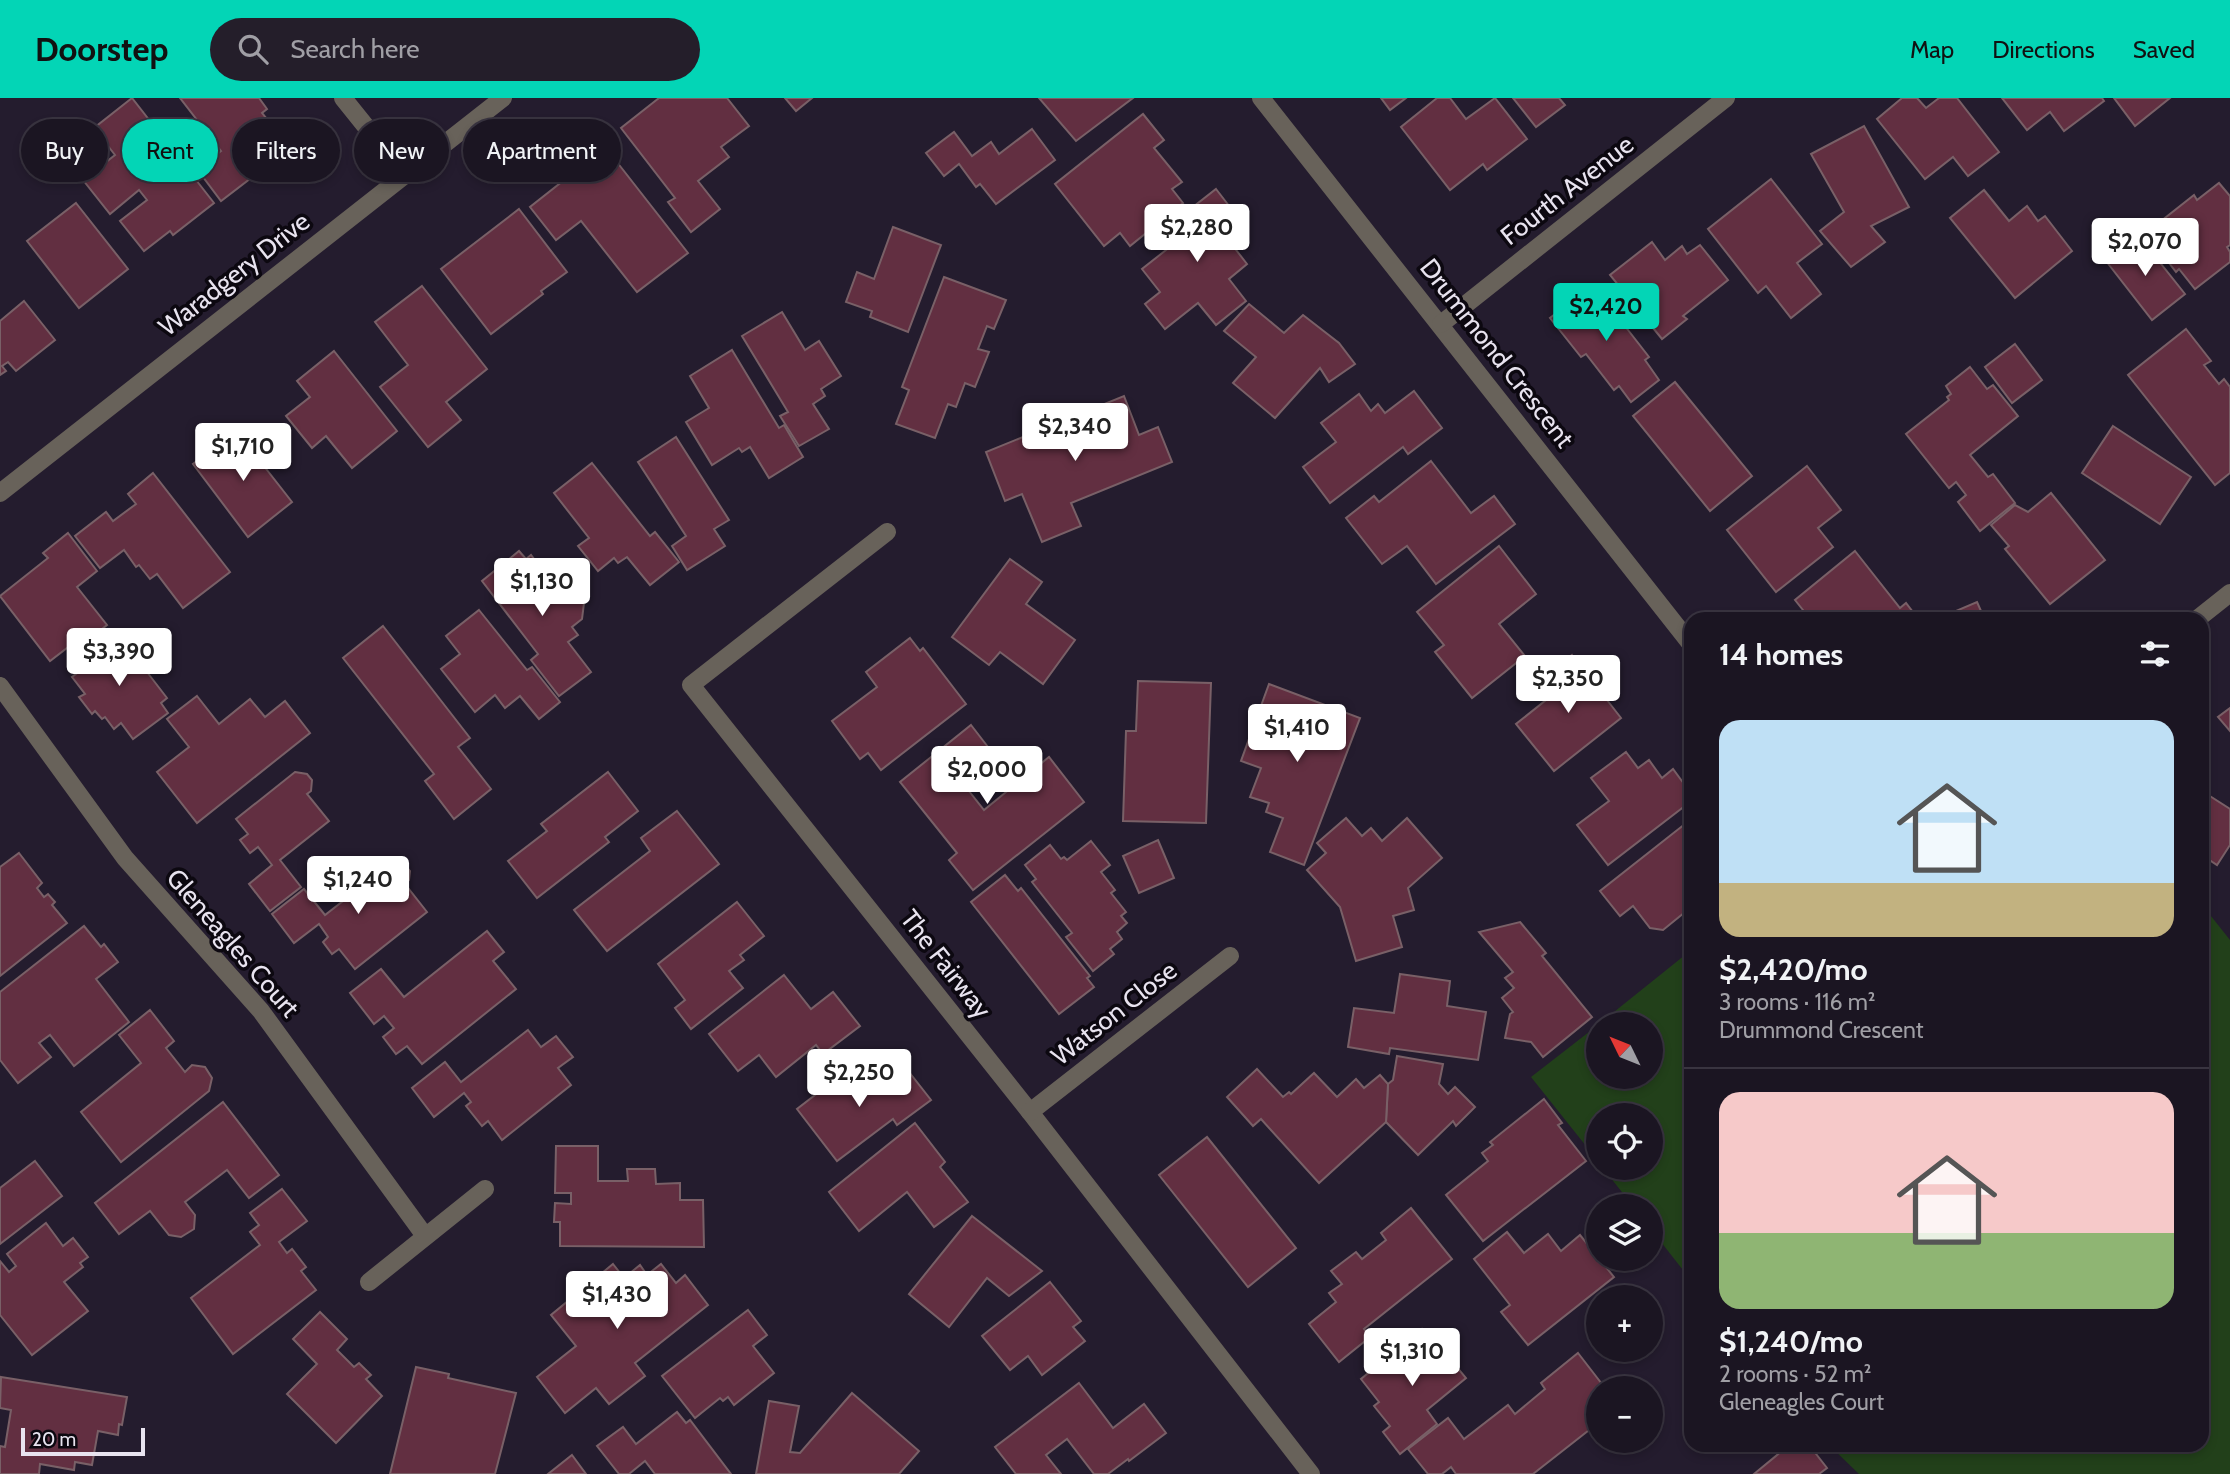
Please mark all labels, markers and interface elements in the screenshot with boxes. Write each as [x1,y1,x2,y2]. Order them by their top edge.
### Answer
search box [210,18,700,81]
text: Doorstep [35,29,168,69]
icon: search [234,30,272,68]
text: Search here [290,33,419,65]
text: Map [1910,35,1954,64]
text: Directions [1992,35,2095,64]
text: Saved [2133,35,2195,64]
chip: Buy [21,119,108,182]
chip: Rent [122,119,218,182]
chip: Filters [232,119,340,182]
chip: New [354,119,449,182]
chip: Apartment [463,119,621,182]
street label: Fourth Avenue [1494,128,1640,252]
pin: $2,280 [1140,204,1254,264]
street label: Waradgery Drive [152,205,316,343]
text: $2,280 [1160,213,1234,241]
pin: $2,070 [2088,218,2202,278]
text: $2,070 [2108,227,2182,255]
street label: Drummond Crescent [1413,252,1581,454]
pin: $2,420 [1549,284,1663,343]
text: $2,420 [1569,292,1643,320]
pin: $2,340 [1018,404,1132,463]
text: $2,340 [1038,412,1112,440]
pin: $1,710 [186,424,300,483]
text: $1,710 [211,432,275,460]
pin: $1,130 [485,559,599,618]
text: $1,130 [510,567,574,595]
pin: $3,390 [62,628,176,688]
icon: filters [2136,635,2174,673]
text: 14 homes [1719,636,1843,673]
text: $3,390 [83,637,155,665]
pin: $2,350 [1511,656,1625,715]
text: $2,350 [1532,664,1604,692]
pin: $1,410 [1240,704,1354,764]
text: $1,410 [1264,713,1330,741]
pin: $2,000 [930,746,1044,806]
text: $2,000 [947,755,1027,783]
icon: home [1884,765,2010,891]
pin: $1,240 [301,856,415,916]
street label: Gleneagles Court [160,862,306,1024]
text: $1,240 [323,865,393,893]
street label: The Fairway [894,903,998,1025]
text: $2,420/mo [1719,951,1868,988]
street label: Watson Close [1045,954,1183,1072]
text: 3 rooms · 116 m² [1719,988,1875,1016]
north arrow [1586,1012,1662,1088]
map controls [1586,1012,1663,1453]
text: Drummond Crescent [1719,1016,1923,1044]
pin: $2,250 [802,1049,916,1109]
text: $2,250 [823,1058,895,1086]
button: locate [1586,1103,1663,1180]
icon: home [1884,1137,2010,1263]
button: layers [1586,1194,1663,1271]
pin: $1,430 [560,1272,674,1331]
text: $1,430 [582,1280,652,1308]
button: + [1586,1285,1663,1362]
text: $1,240/mo [1719,1323,1863,1360]
pin: $1,310 [1355,1328,1469,1388]
text: $1,310 [1380,1337,1444,1365]
text: 2 rooms · 52 m² [1719,1360,1872,1388]
button: − [1586,1376,1663,1453]
text: Gleneagles Court [1719,1388,1884,1416]
scale bar [21,1425,145,1457]
text: 20 m [32,1428,76,1451]

